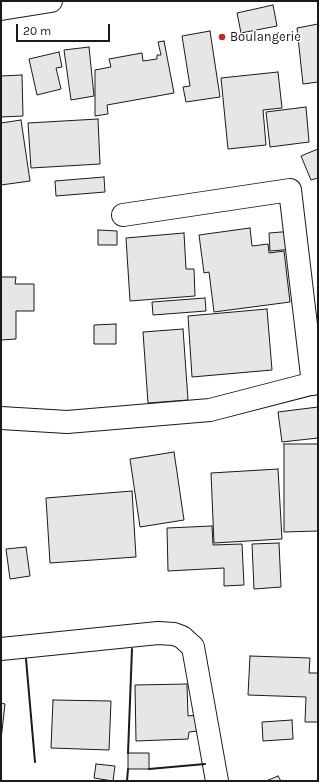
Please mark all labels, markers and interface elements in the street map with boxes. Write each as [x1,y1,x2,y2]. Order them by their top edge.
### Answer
scale bar [18,16,112,42]
text: 20 m [23,24,51,38]
place label: Boulangerie [230,29,301,45]
marker: Boulangerie [217,32,227,42]

